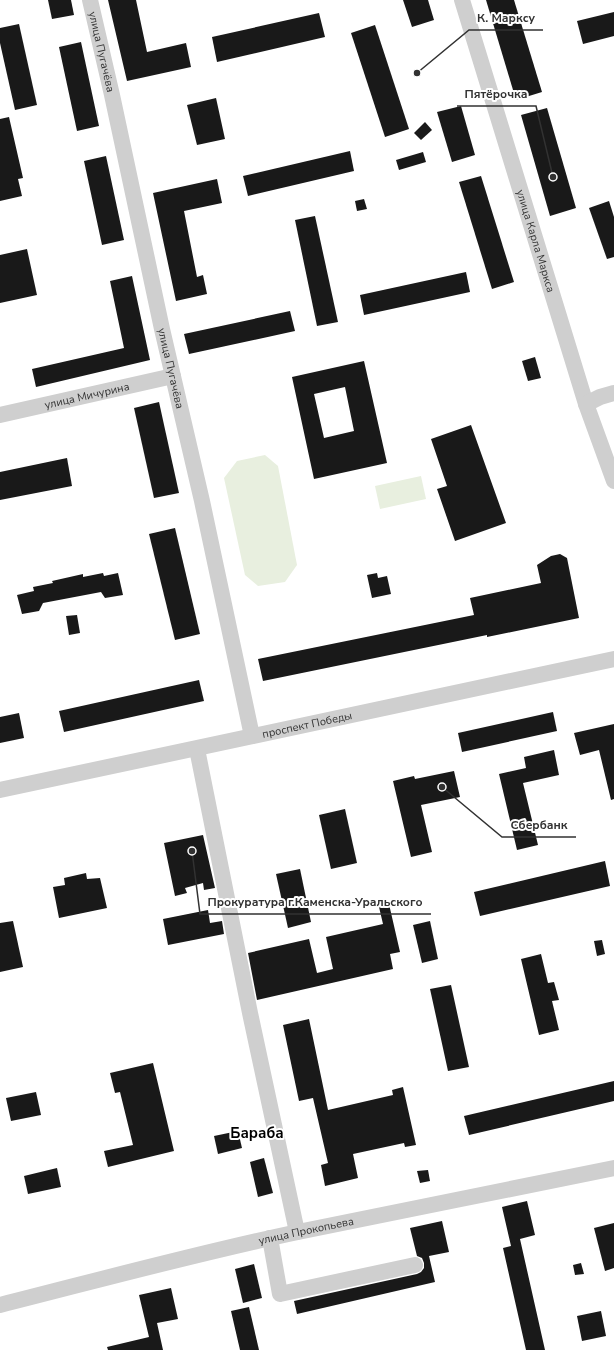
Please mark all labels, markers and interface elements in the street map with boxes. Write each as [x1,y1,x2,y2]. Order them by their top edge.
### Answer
callout: К. Марксу [469,6,543,30]
street label: улица Пугачёва [85,10,118,94]
text: К. Марксу [477,10,536,26]
callout: Пятёрочка [457,82,536,106]
text: Пятёрочка [464,86,528,102]
street label: улица Карла Маркса [513,188,558,294]
street label: улица Пугачёва [154,326,187,410]
street label: улица Мичурина [43,379,131,413]
street label: проспект Победы [261,708,354,742]
callout: Сбербанк [502,813,576,837]
text: Сбербанк [510,817,568,833]
callout: Прокуратура г.Каменска-Уральского [200,890,431,914]
text: Прокуратура г.Каменска-Уральского [208,894,422,910]
district label: Бараба [230,1123,284,1143]
street label: улица Прокопьева [257,1214,355,1248]

